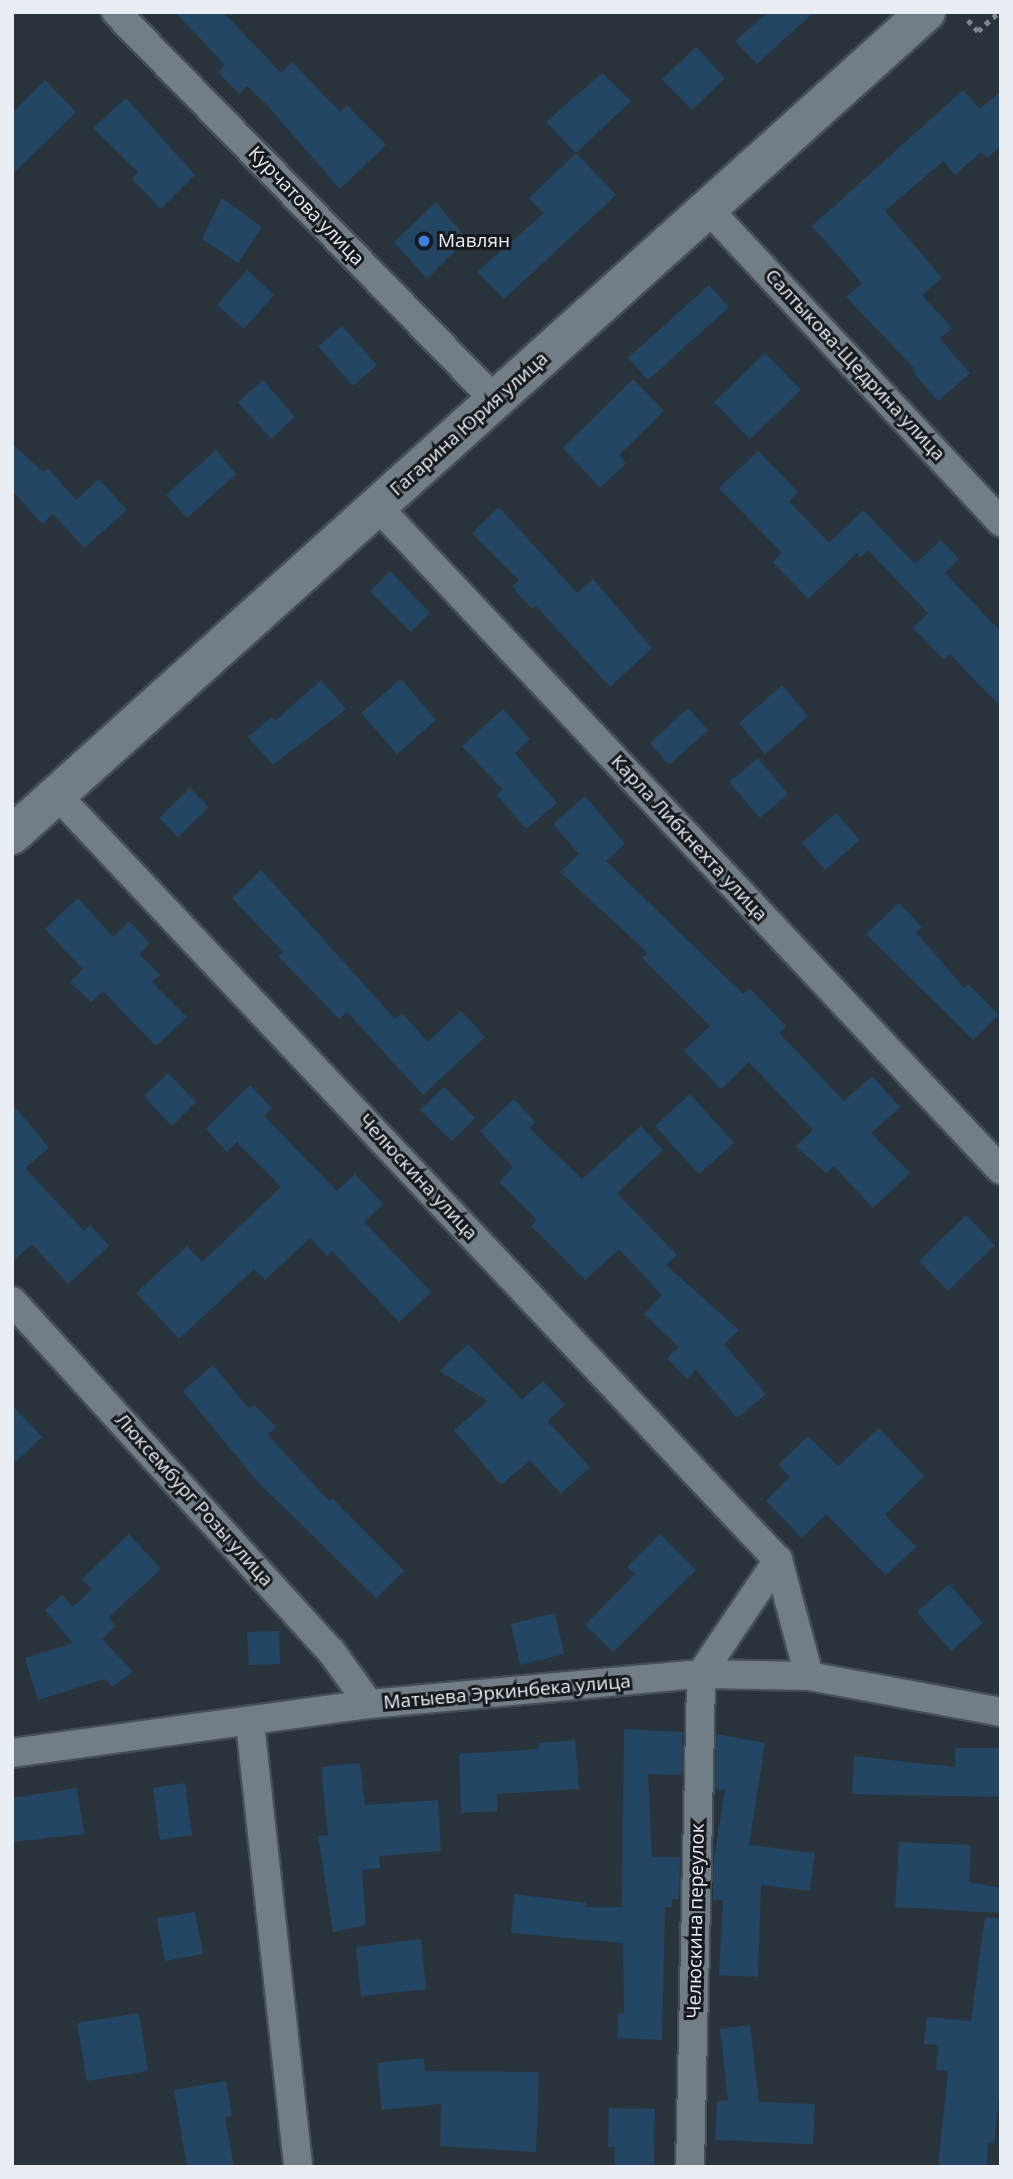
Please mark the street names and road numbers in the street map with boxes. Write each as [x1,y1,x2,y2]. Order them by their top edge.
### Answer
street label: Курчатова улица [243,142,369,270]
street label: Салтыкова-Щедрина улица [760,265,950,465]
street label: Гагарина Юрия улица [385,347,553,501]
street label: Карла Либкнехта улица [606,750,772,926]
street label: Челюскина улица [354,1109,482,1245]
street label: Люксембург Розы улица [110,1409,278,1591]
street label: Матыева Эркинбека улица [382,1670,632,1714]
street label: Челюскина переулок [683,1823,709,2019]

